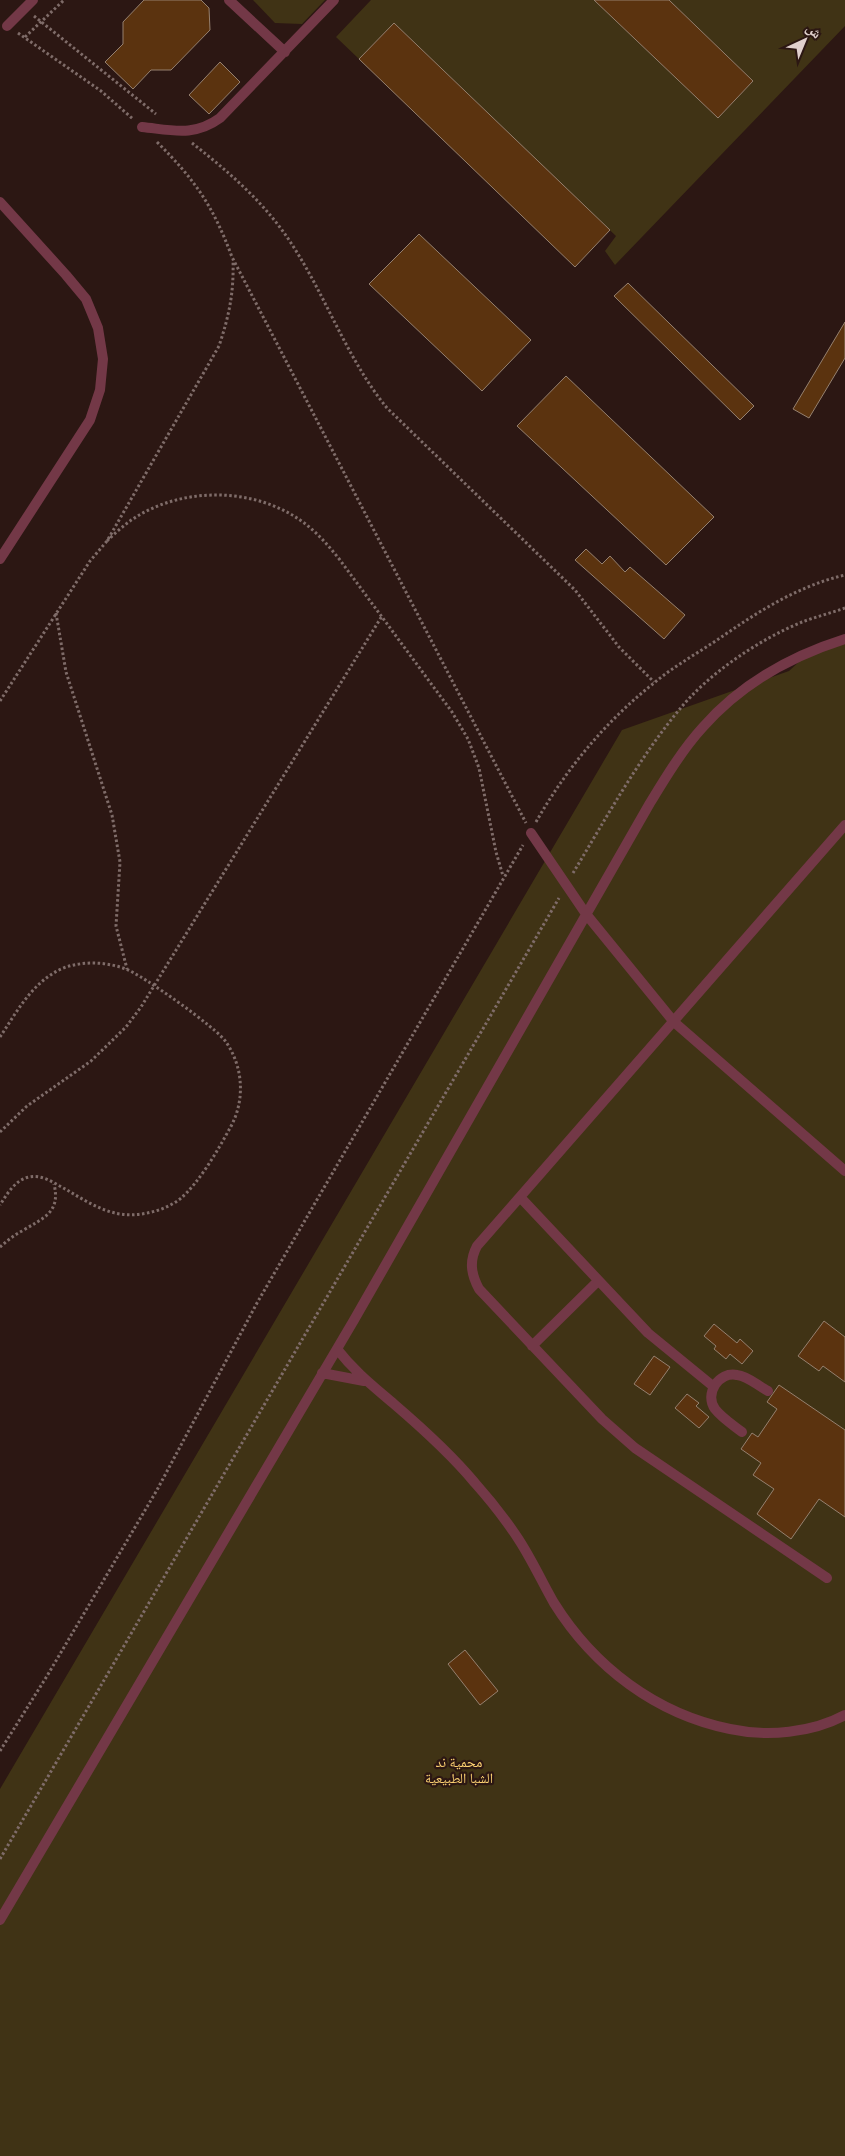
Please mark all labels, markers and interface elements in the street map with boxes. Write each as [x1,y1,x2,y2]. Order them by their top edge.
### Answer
north arrow [780,15,830,65]
text: ش [802,20,825,42]
park label: محمية ند الشبا الطبيعية [425,1754,493,1786]

